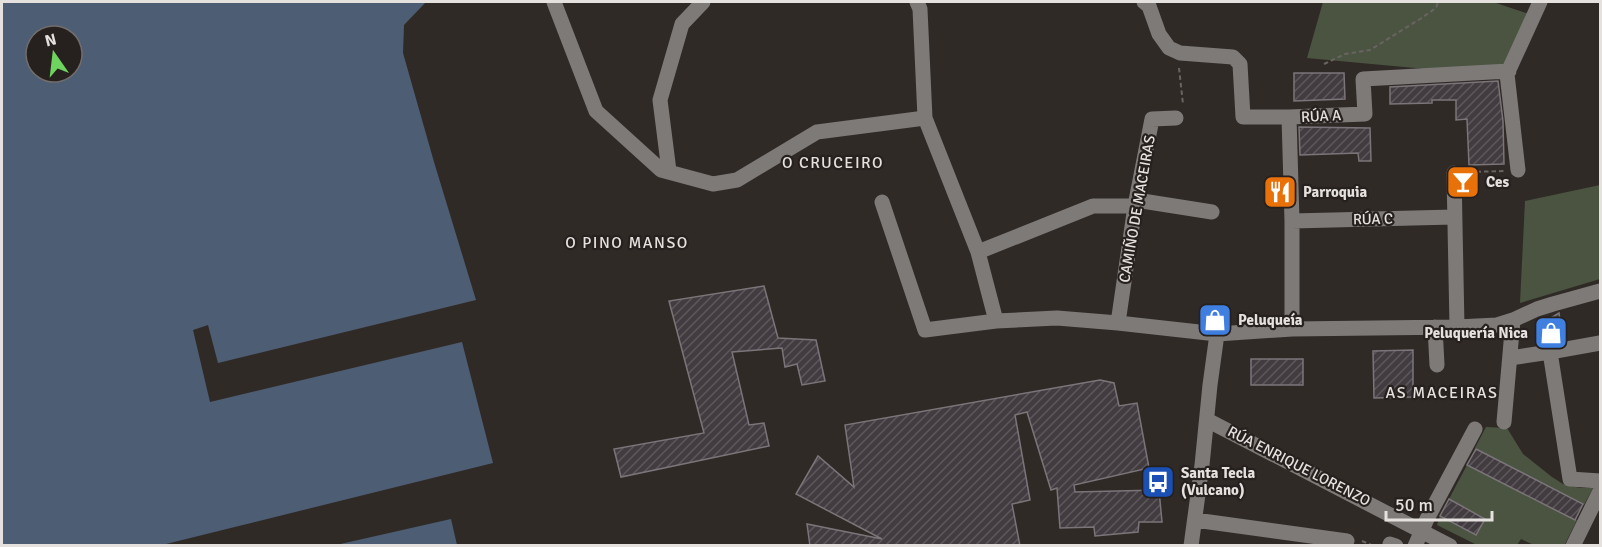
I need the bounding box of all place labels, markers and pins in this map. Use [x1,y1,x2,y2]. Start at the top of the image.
bar icon: Ces [1445,164,1481,200]
place label: Ces [1486,173,1509,191]
restaurant icon: Parroquia [1262,174,1298,210]
place label: Parroquia [1303,183,1368,201]
shop icon: Peluqueía [1197,302,1233,338]
place label: Peluqueía [1238,311,1303,329]
shop icon: Peluquería Nica [1533,315,1569,351]
place label: Peluquería Nica [1424,324,1528,342]
bus stop icon: Santa Tecla (Vulcano) [1140,464,1176,500]
place label: Santa Tecla (Vulcano) [1181,464,1256,499]

